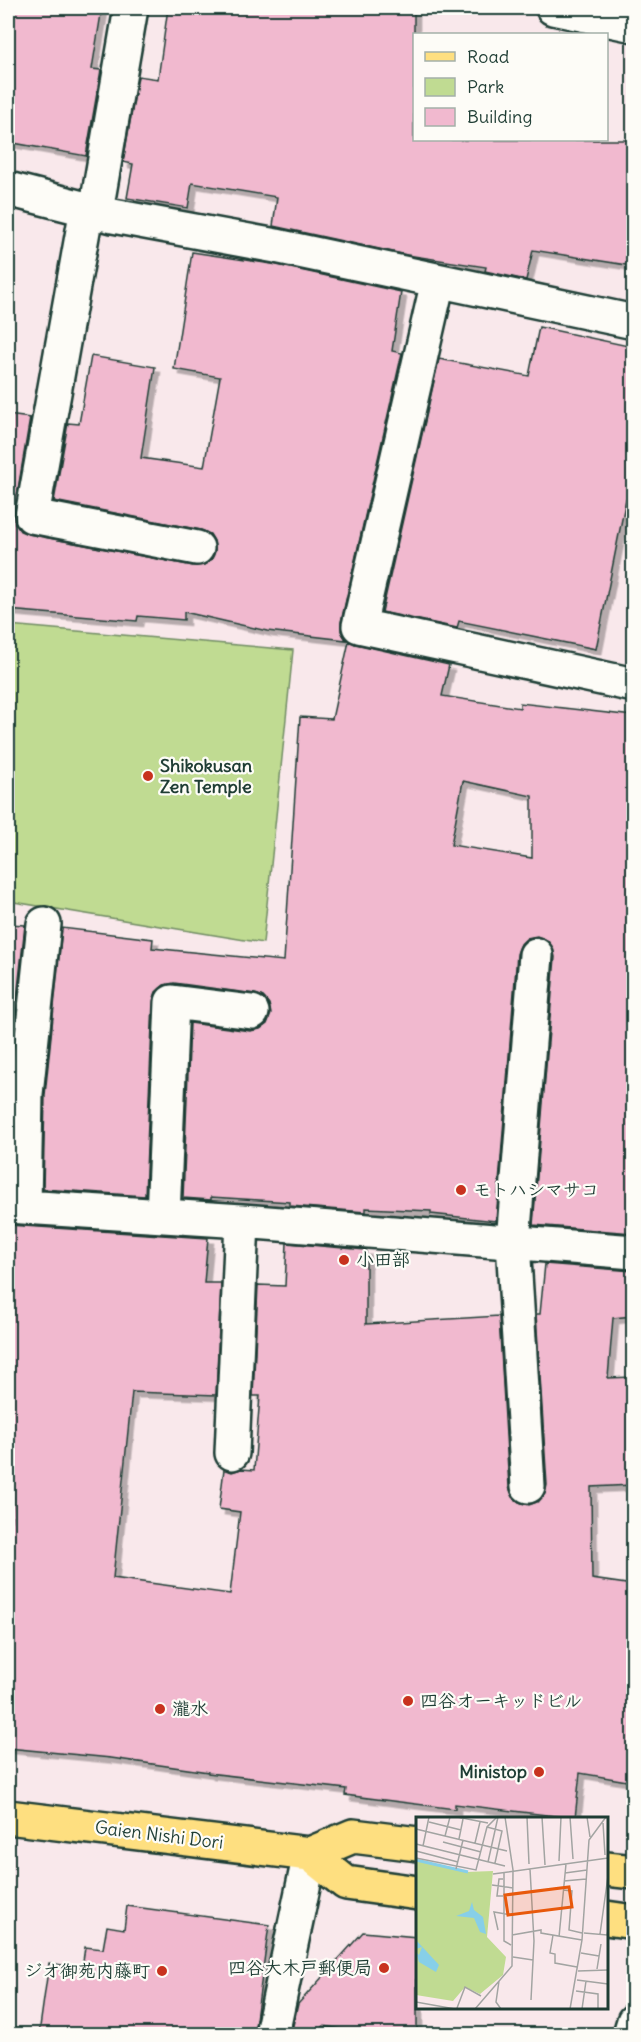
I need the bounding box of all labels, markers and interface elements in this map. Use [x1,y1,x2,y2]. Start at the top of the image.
legend [413,33,608,141]
text: Road [467,45,510,68]
text: Park [467,75,504,98]
text: Building [467,105,532,128]
place label: Shikokusan Zen Temple [160,754,253,798]
marker: Shikokusan Zen Temple [141,769,155,783]
place label: モトハシマサコ [473,1178,599,1201]
marker: モトハシマサコ [454,1183,468,1197]
place label: 小田部 [356,1248,410,1271]
marker: 小田部 [337,1253,351,1267]
place label: 四谷オーキッドビル [420,1689,582,1712]
marker: 四谷オーキッドビル [401,1694,415,1708]
place label: 瀧水 [172,1697,208,1720]
marker: 瀧水 [153,1702,167,1716]
place label: Ministop [459,1760,527,1783]
marker: Ministop [532,1765,546,1779]
street label: Gaien Nishi Dori [94,1815,225,1854]
inset map [416,1817,608,2009]
place label: 四谷大木戸郵便局 [228,1956,372,1979]
place label: ジオ御苑内藤町 [24,1959,150,1982]
marker: 四谷大木戸郵便局 [377,1961,391,1975]
marker: ジオ御苑内藤町 [155,1964,169,1978]

